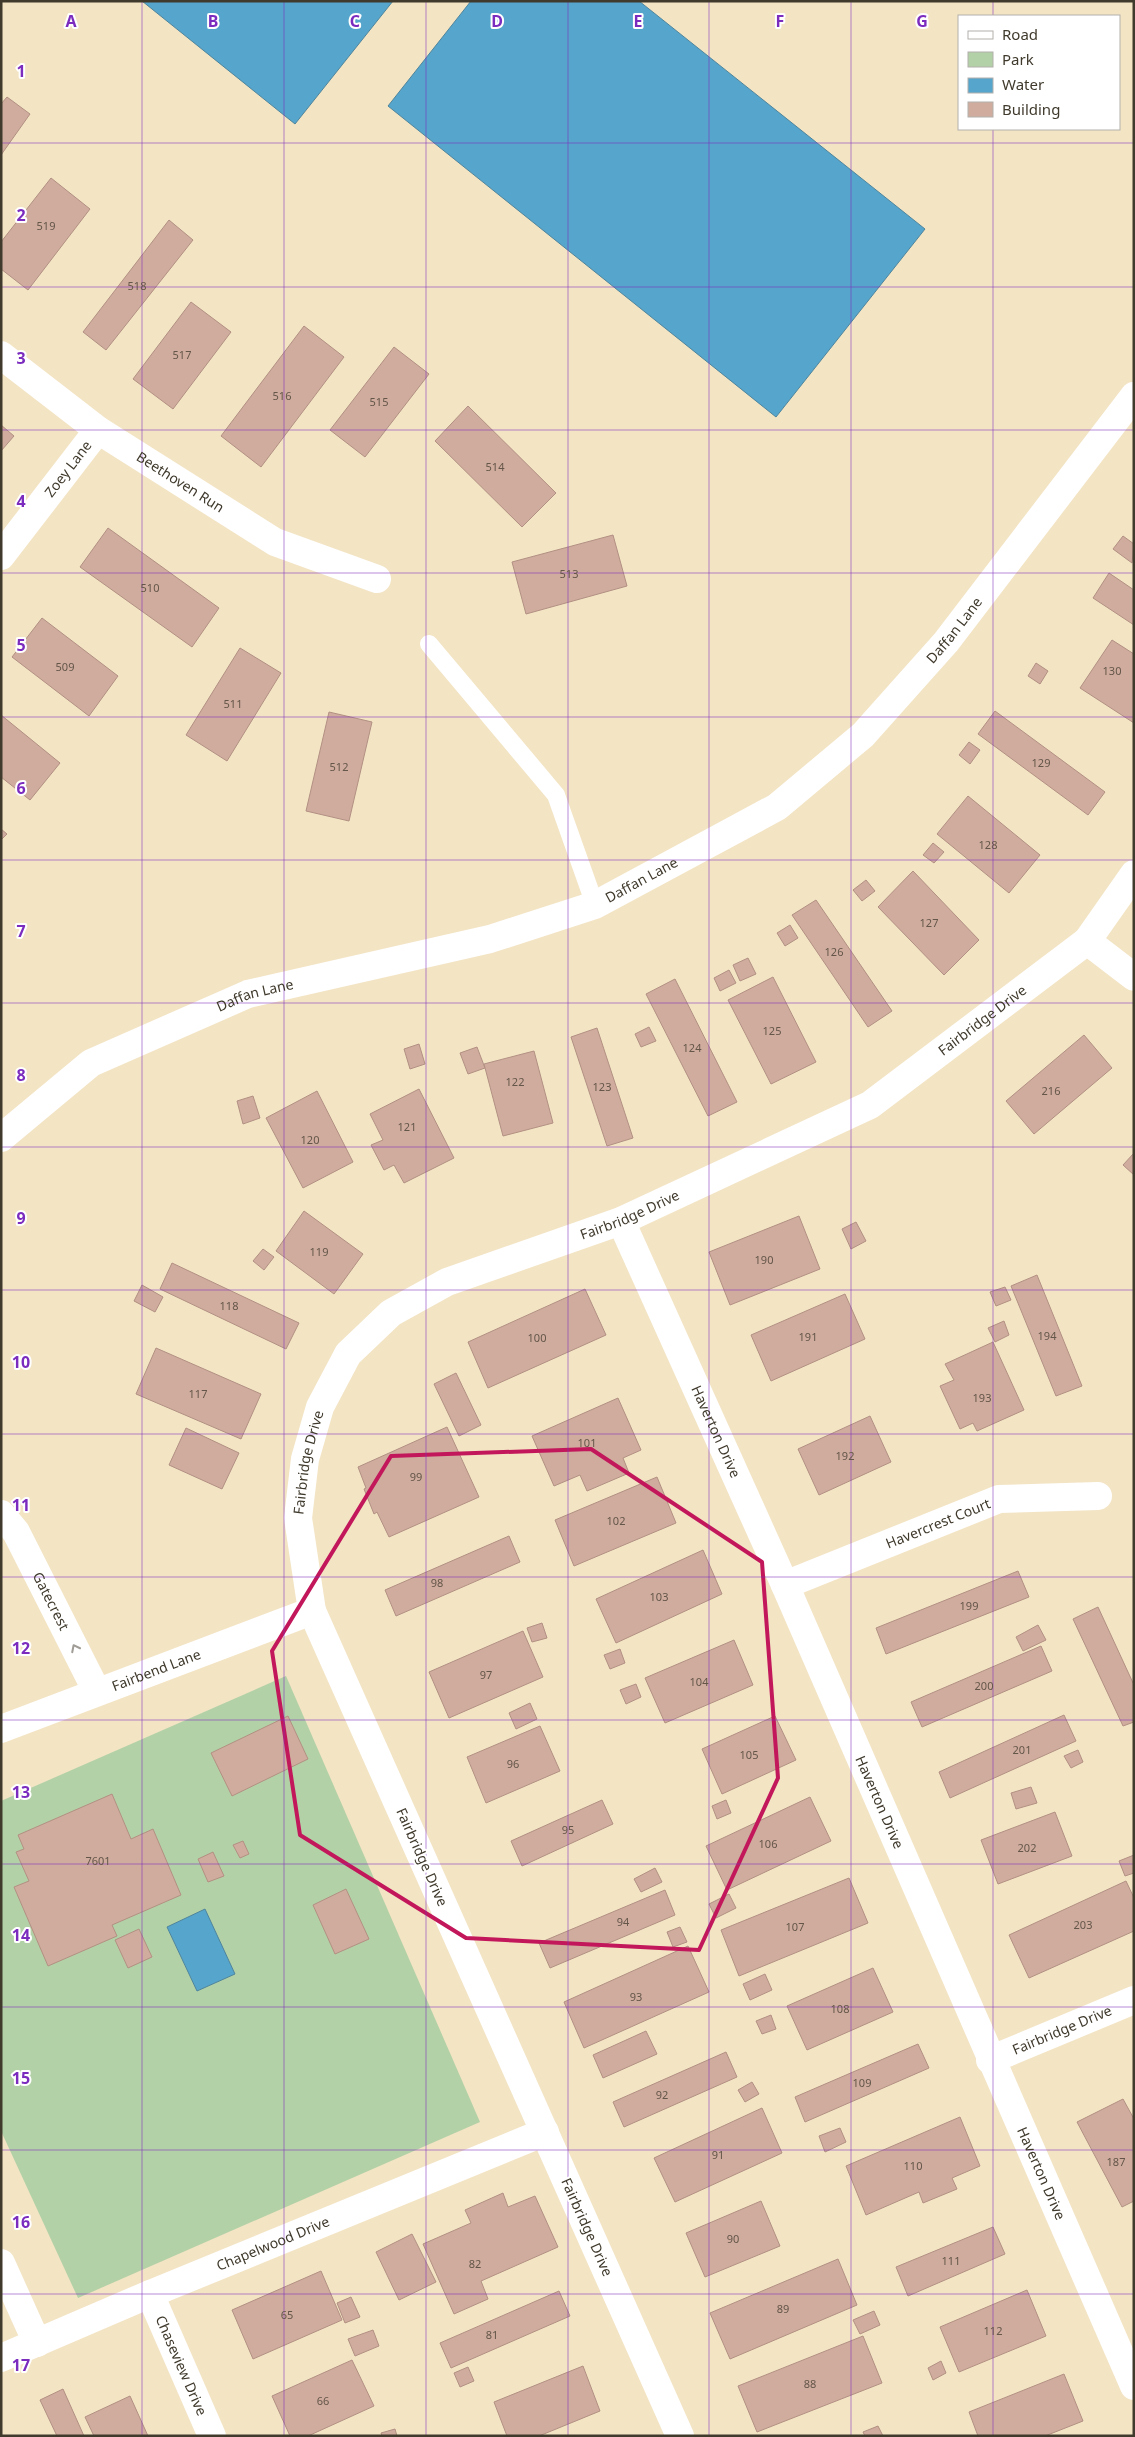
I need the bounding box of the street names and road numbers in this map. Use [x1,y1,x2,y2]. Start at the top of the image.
street label: Zoey Lane [40,436,96,501]
street label: Beethoven Run [133,447,228,516]
street label: Daffan Lane [922,593,986,667]
street label: Daffan Lane [602,852,681,907]
street label: Daffan Lane [213,974,295,1016]
street label: Fairbridge Drive [934,980,1030,1059]
street label: Fairbridge Drive [577,1185,682,1244]
street label: Haverton Drive [687,1382,746,1481]
street label: Fairbridge Drive [288,1408,328,1516]
street label: Havercrest Court [883,1493,993,1553]
street label: Gatecrest [29,1569,74,1633]
street label: Fairbend Lane [109,1644,203,1695]
street label: Haverton Drive [851,1752,909,1851]
street label: Fairbridge Drive [392,1805,453,1909]
street label: Fairbridge Drive [1009,2000,1115,2059]
street label: Haverton Drive [1013,2124,1070,2223]
street label: Fairbridge Drive [557,2175,618,2279]
street label: Chapelwood Drive [213,2211,332,2275]
street label: Chaseview Drive [151,2312,212,2418]

